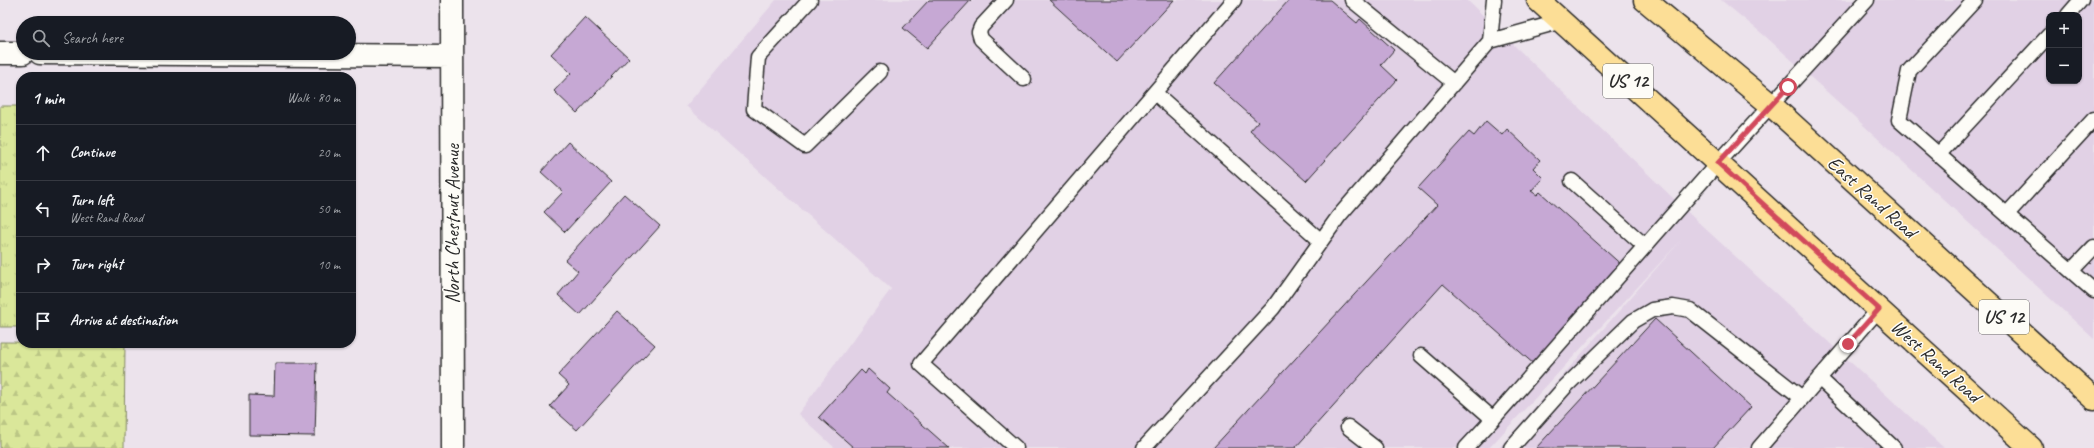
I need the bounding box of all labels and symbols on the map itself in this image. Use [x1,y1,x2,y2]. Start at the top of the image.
road number: US 12 [1603,64,1653,98]
route start [1779,78,1797,96]
street label: North Chestnut Avenue [440,143,465,304]
street label: East Rand Road [1822,150,1924,246]
road number: US 12 [1979,300,2029,334]
street label: West Rand Road [1886,314,1988,410]
route end [1839,335,1857,353]

